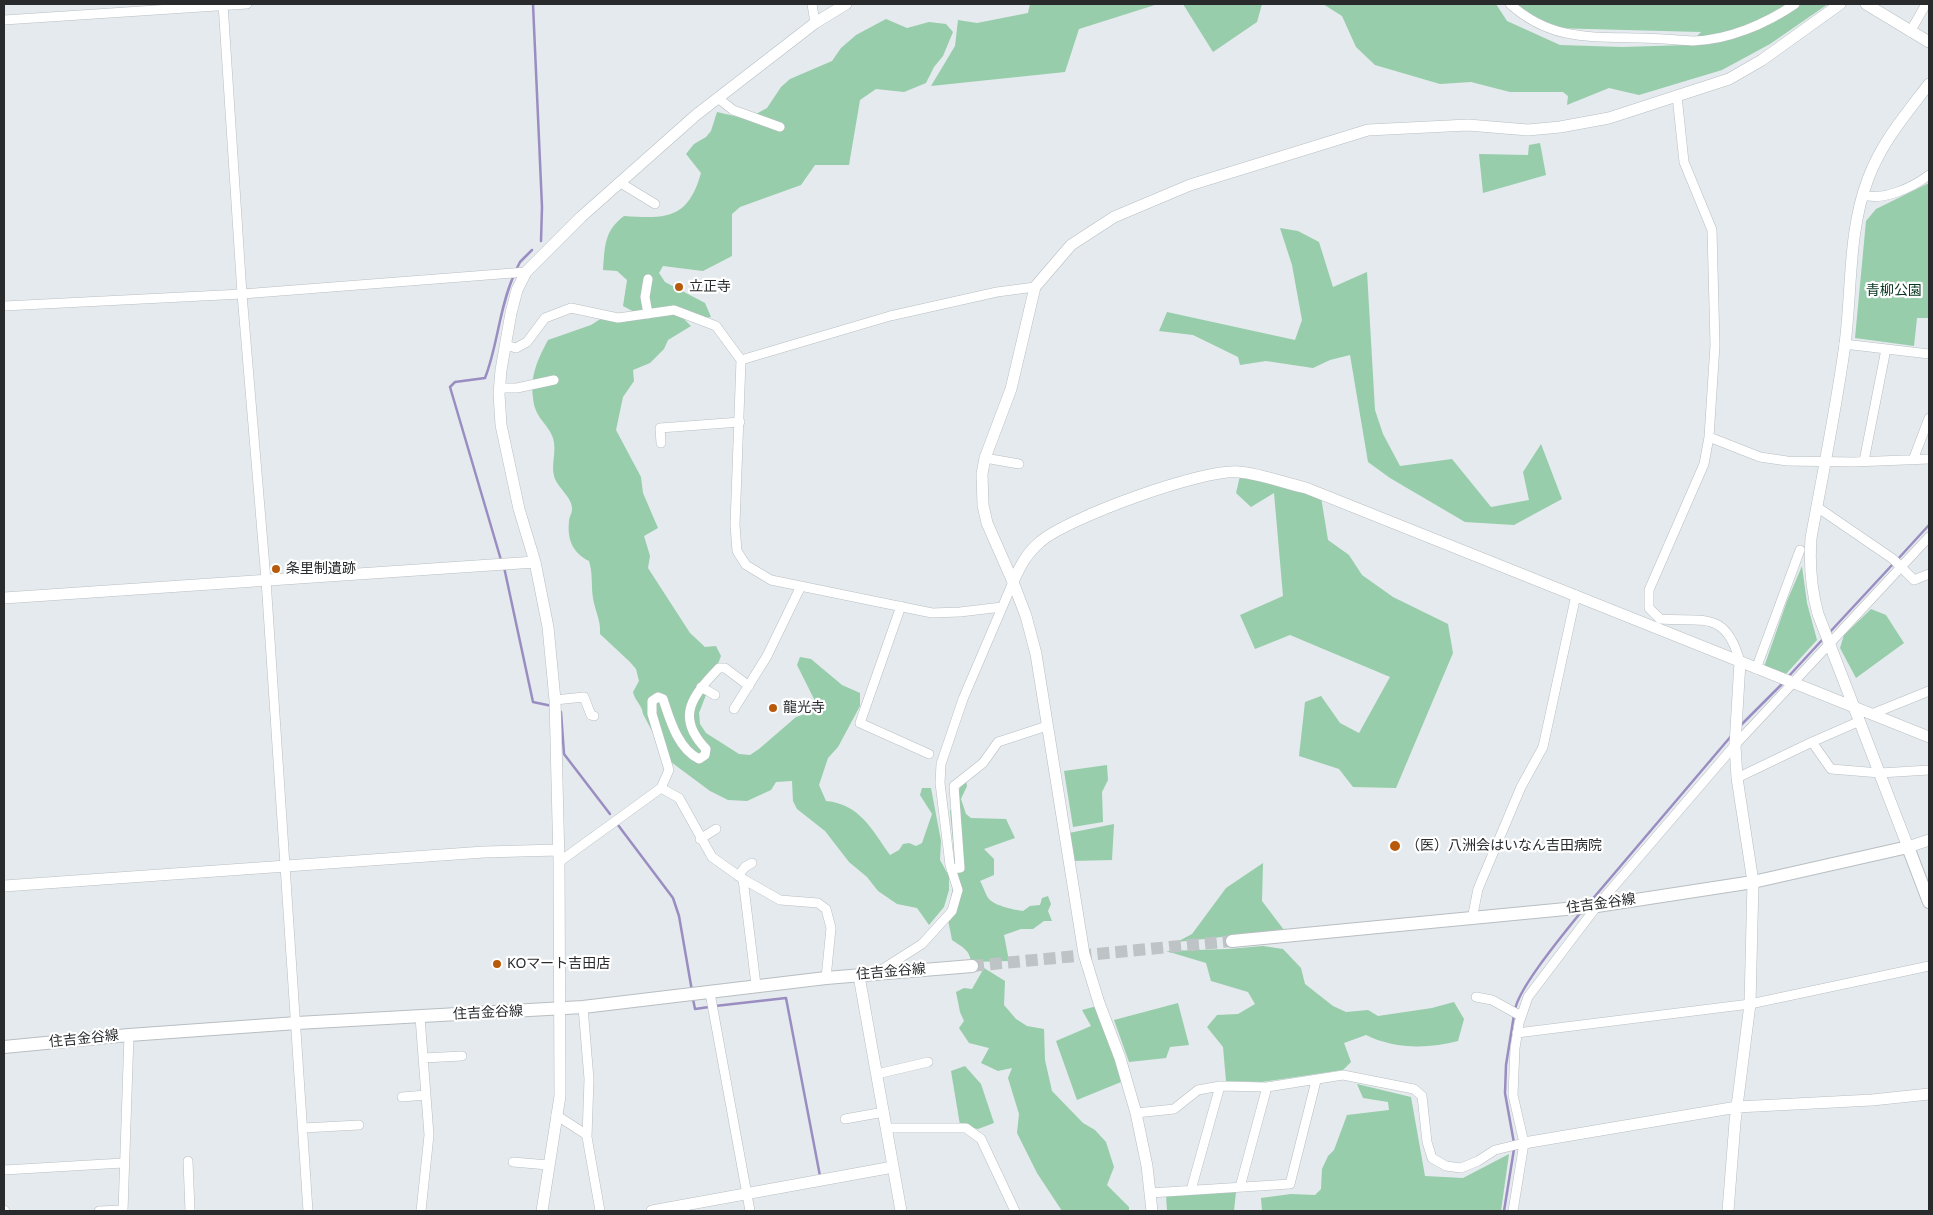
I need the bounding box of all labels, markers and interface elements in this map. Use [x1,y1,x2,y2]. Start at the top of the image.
place label: 立正寺 [689,279,731,295]
marker: 立正寺 [673,281,685,293]
park label: 青柳公園 [1866,283,1922,299]
place label: 条里制遺跡 [286,561,356,577]
marker: 条里制遺跡 [270,563,282,575]
place label: 龍光寺 [783,700,825,716]
marker: 龍光寺 [767,702,779,714]
place label: （医）八洲会はいなん吉田病院 [1406,838,1602,854]
marker: （医）八洲会はいなん吉田病院 [1388,839,1402,853]
street label: 住吉金谷線 [1565,891,1637,917]
place label: KOマート吉田店 [507,956,610,972]
marker: KOマート吉田店 [491,958,503,970]
street label: 住吉金谷線 [855,961,927,983]
street label: 住吉金谷線 [453,1003,523,1023]
street label: 住吉金谷線 [48,1027,120,1051]

